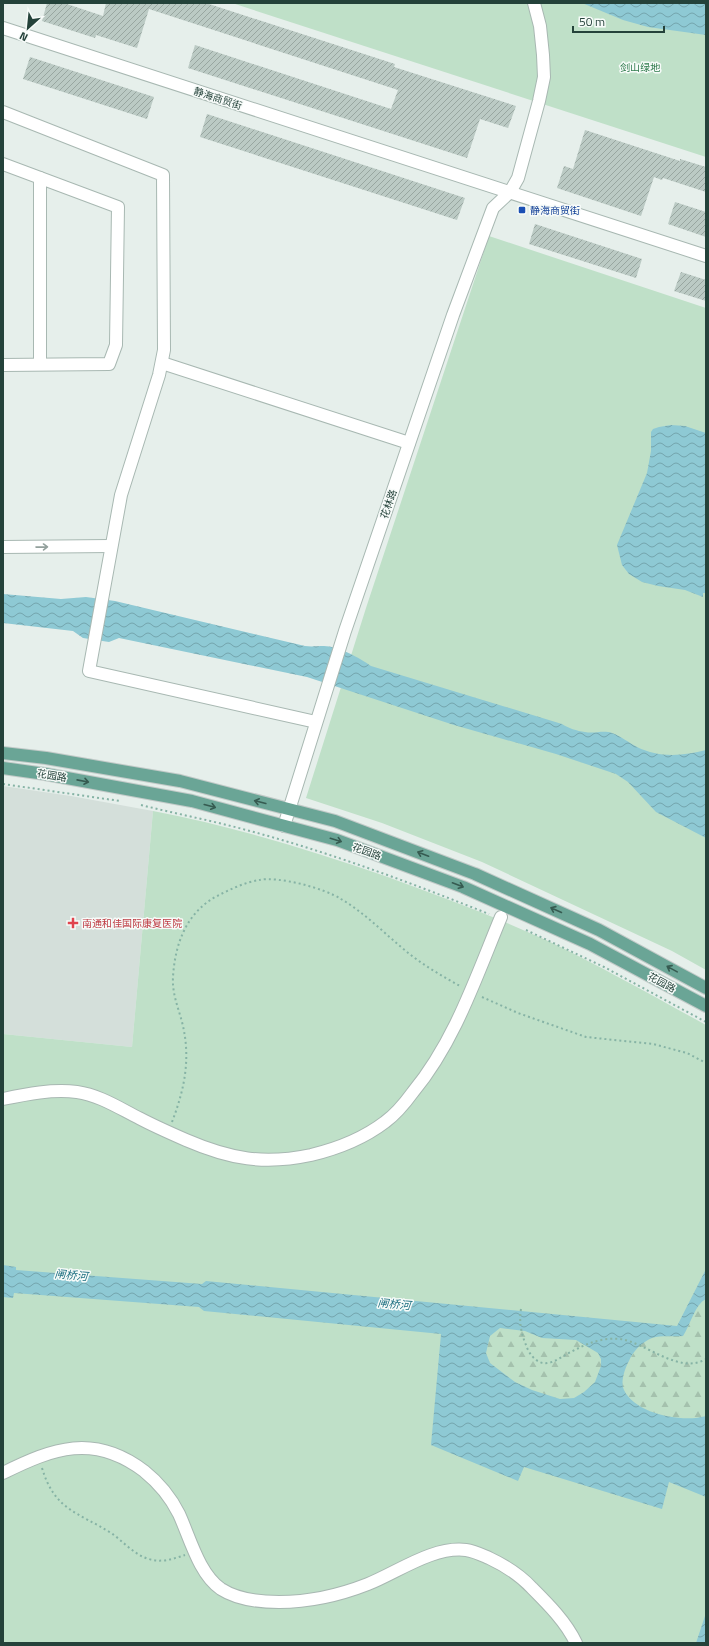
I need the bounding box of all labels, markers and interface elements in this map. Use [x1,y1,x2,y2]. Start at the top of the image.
north arrow [8,8,48,48]
scale bar [573,8,664,34]
text: 50 m [579,12,605,31]
text: N [16,28,30,46]
park label: 剑山绿地 [620,60,661,75]
street label: 静海商贸街 [192,84,244,113]
place label: 静海商贸街 [530,203,580,218]
marker: 静海商贸街 [517,205,527,215]
street label: 花林路 [376,488,400,521]
one-way arrow [35,543,48,551]
street label: 花园路 [36,766,68,785]
one-way arrow [76,777,89,785]
one-way arrow [254,797,267,805]
one-way arrow [204,803,217,810]
one-way arrow [329,837,342,844]
street label: 花园路 [350,839,383,864]
one-way arrow [418,850,430,858]
one-way arrow [452,881,464,889]
one-way arrow [550,906,562,913]
place label: 南通和佳国际康复医院 [82,916,182,931]
marker: 南通和佳国际康复医院 [67,917,79,929]
one-way arrow [666,965,678,973]
street label: 花园路 [645,969,679,996]
water label: 闸桥河 [54,1266,90,1285]
water label: 闸桥河 [377,1295,413,1314]

